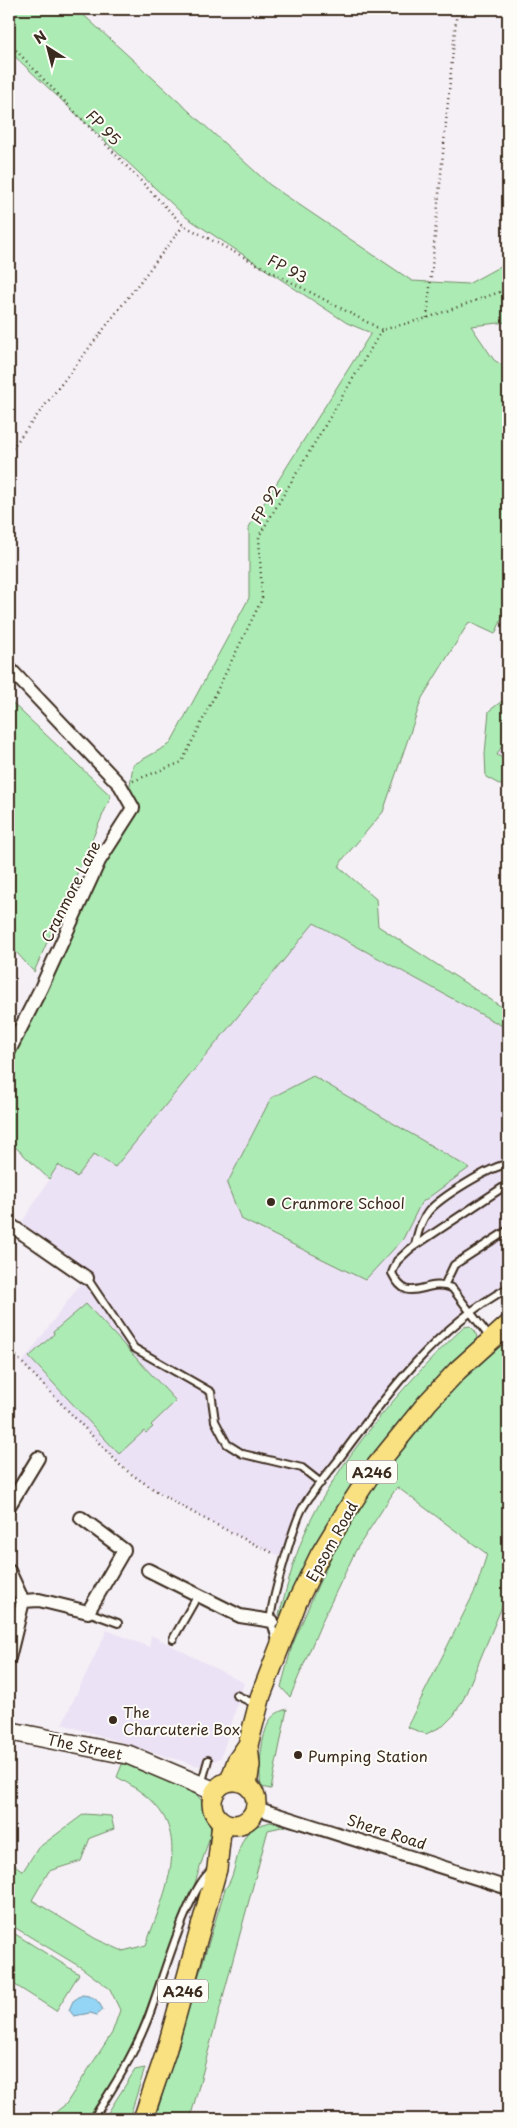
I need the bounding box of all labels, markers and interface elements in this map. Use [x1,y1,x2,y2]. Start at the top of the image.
north arrow [22,22,72,72]
text: N [29,25,51,49]
street label: FP 95 [81,104,127,150]
street label: FP 93 [264,248,312,288]
street label: FP 92 [244,480,286,528]
street label: Cranmore Lane [34,836,106,946]
place label: Cranmore School [281,1191,405,1214]
marker: Cranmore School [265,1196,277,1208]
road number: A246 [347,1460,397,1484]
street label: Epsom Road [299,1496,363,1585]
place label: The Charcuterie Box [123,1700,240,1740]
marker: The Charcuterie Box [107,1714,119,1726]
street label: The Street [45,1727,125,1765]
place label: Pumping Station [308,1744,428,1767]
marker: Pumping Station [292,1749,304,1761]
street label: Shere Road [344,1807,430,1855]
road number: A246 [158,1980,208,2002]

